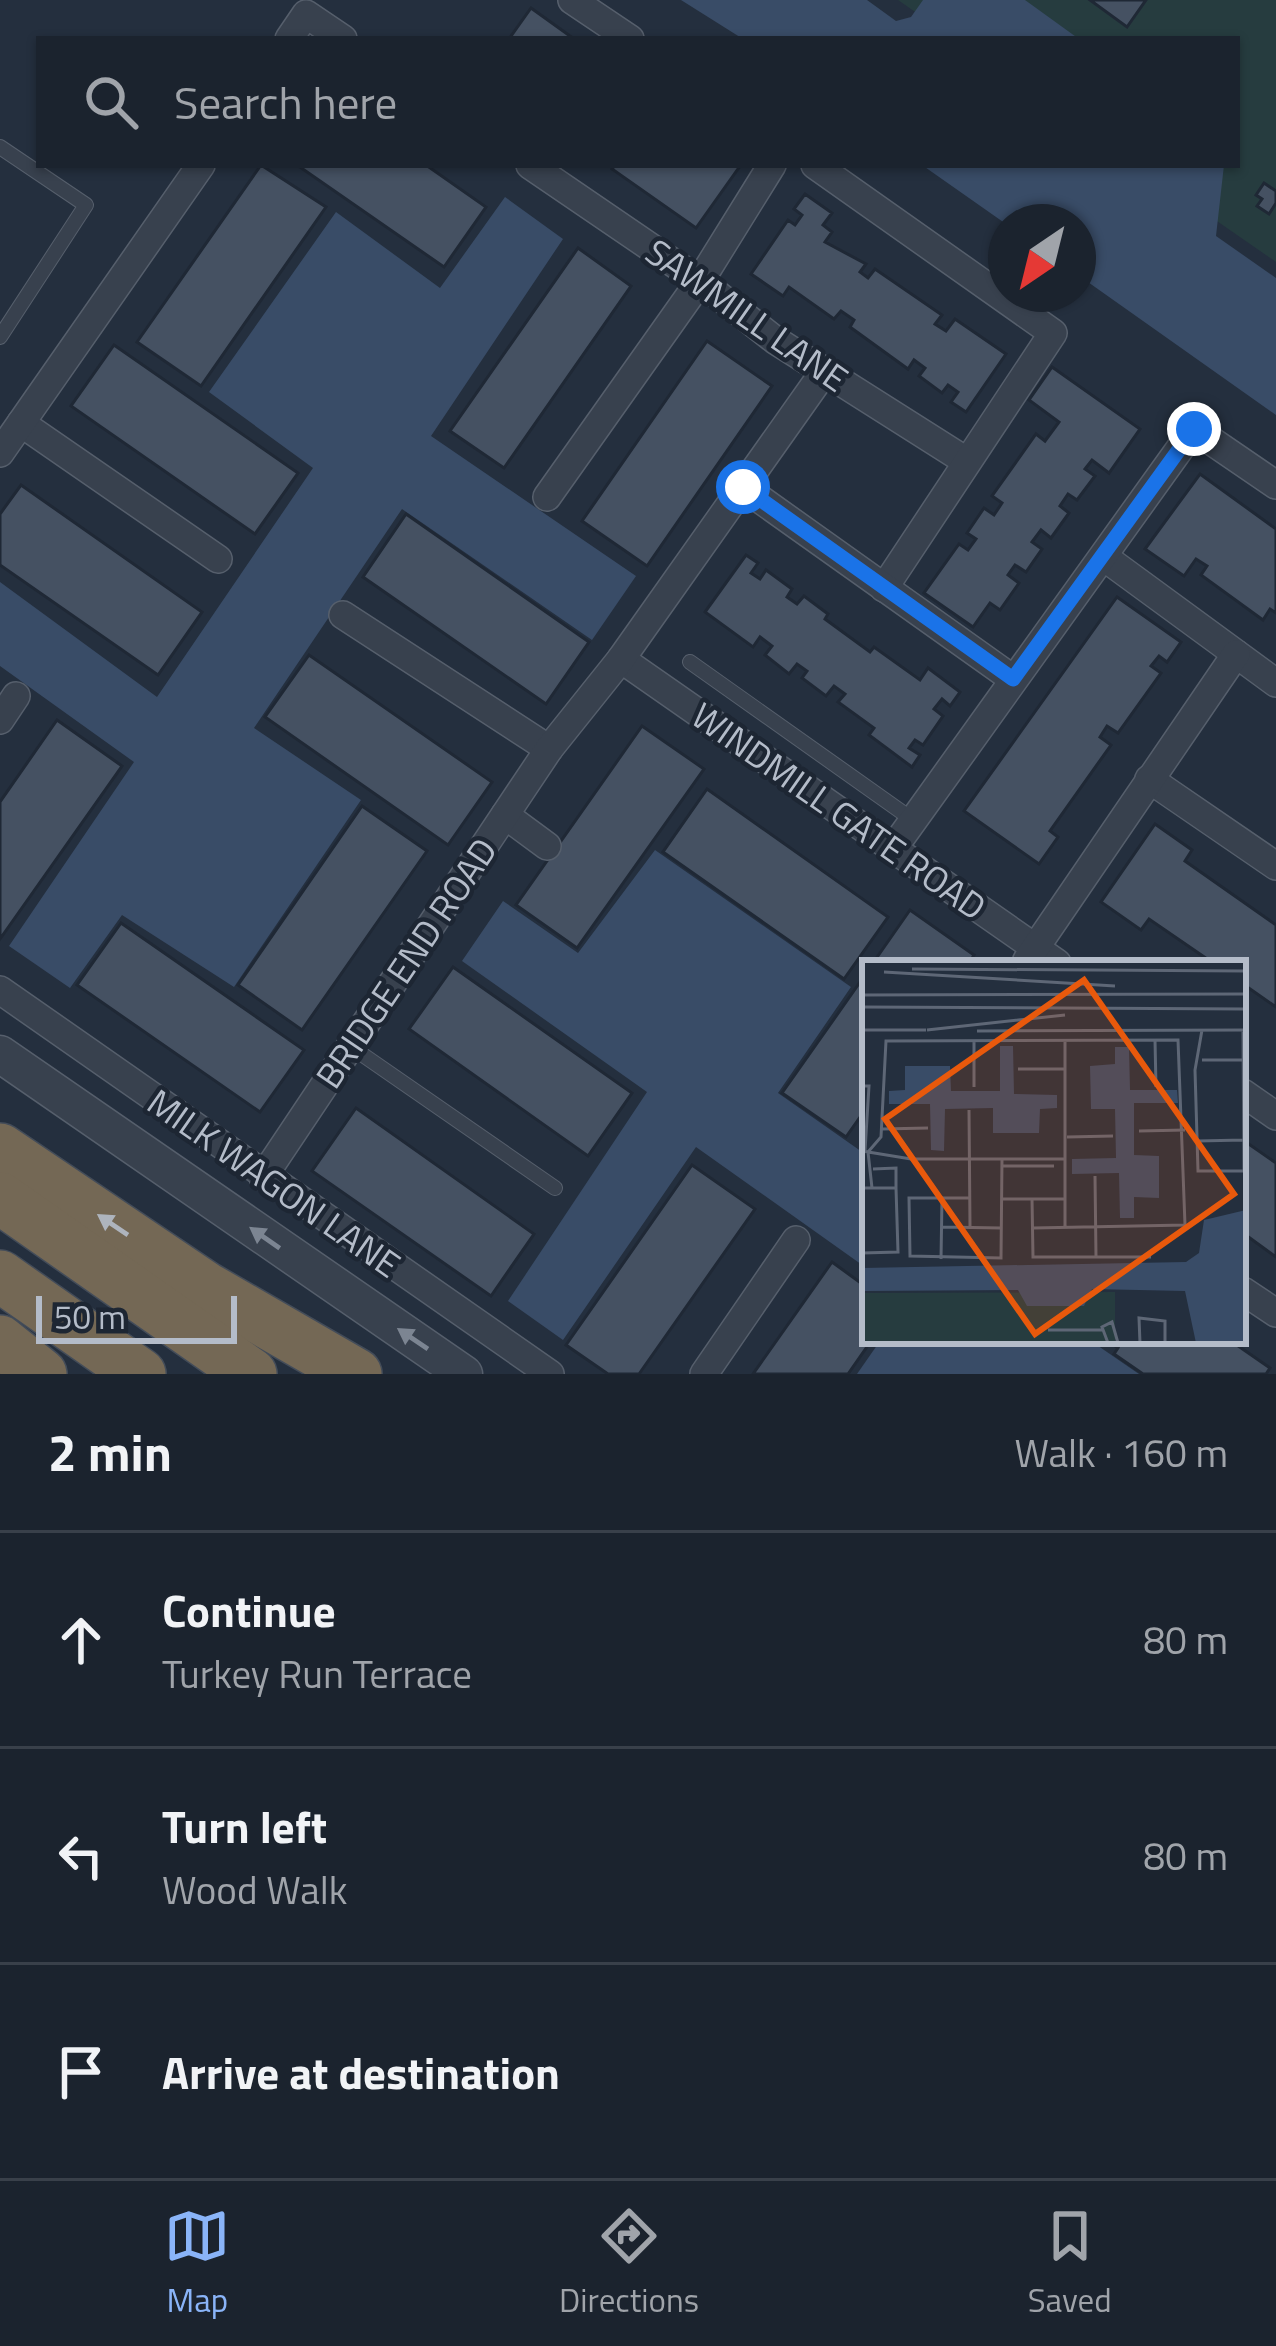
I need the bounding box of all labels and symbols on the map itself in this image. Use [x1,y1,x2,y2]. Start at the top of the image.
north arrow [988,204,1096,312]
street label: SAWMILL LANE [635,224,860,405]
route end [1167,402,1221,456]
route start [716,460,770,514]
street label: WINDMILL GATE ROAD [681,688,998,933]
street label: BRIDGE END ROAD [301,826,510,1099]
inset map [862,960,1246,1344]
street label: MILK WAGON LANE [136,1075,412,1291]
one-way arrow [97,1214,130,1237]
one-way arrow [249,1227,281,1250]
scale bar [36,1290,237,1343]
one-way arrow [396,1328,429,1351]

